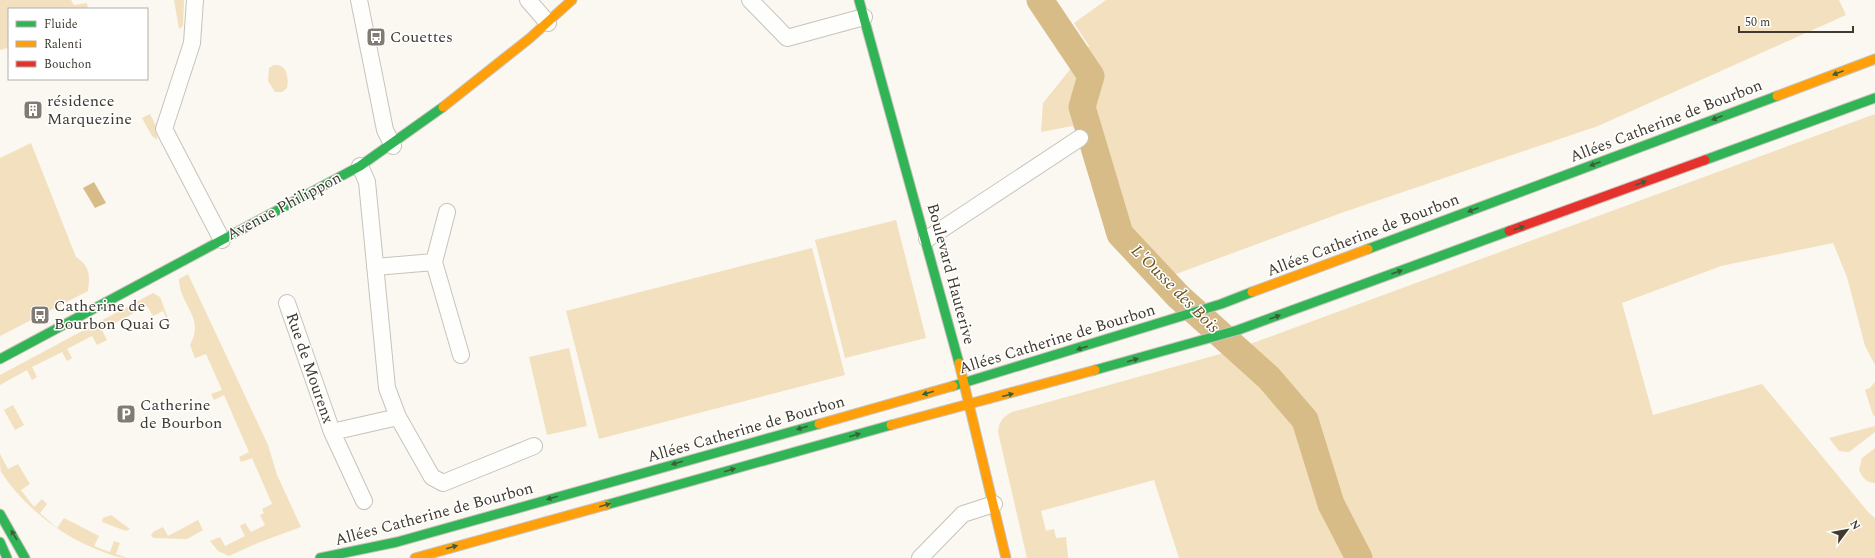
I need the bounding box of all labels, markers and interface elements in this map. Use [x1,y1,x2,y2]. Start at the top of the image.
legend [8,8,148,80]
scale bar [1739,8,1853,34]
text: 50 m [1745,13,1770,32]
text: Fluide [44,15,78,34]
place label: Couettes [390,25,453,49]
bus stop icon: Couettes [365,26,387,48]
text: Ralenti [44,35,82,54]
text: Bouchon [44,55,91,74]
one-way arrow [1832,70,1844,76]
street label: Allées Catherine de Bourbon [1566,73,1766,169]
place label: résidence Marquezine [47,89,132,131]
building icon: résidence Marquezine [22,99,44,121]
one-way arrow [1710,116,1722,122]
one-way arrow [1589,162,1601,168]
street label: Avenue Philippon [222,166,346,246]
one-way arrow [1636,180,1648,186]
street label: Allées Catherine de Bourbon [1263,187,1463,283]
street label: Boulevard Hauterive [921,201,981,347]
one-way arrow [1467,207,1479,213]
one-way arrow [1514,224,1526,230]
water label: L'Ousse des Bois [1125,239,1225,339]
one-way arrow [1392,269,1404,275]
place label: Catherine de Bourbon Quai G [54,294,171,336]
street label: Allées Catherine de Bourbon [956,298,1158,380]
bus stop icon: Catherine de Bourbon Quai G [29,304,51,326]
street label: Rue de Mourenx [280,309,340,427]
one-way arrow [1269,313,1281,319]
one-way arrow [1076,345,1088,351]
one-way arrow [1128,357,1140,363]
street label: Allées Catherine de Bourbon [644,389,848,469]
one-way arrow [921,391,934,397]
one-way arrow [1002,392,1014,398]
place label: Catherine de Bourbon [140,393,222,435]
parking icon: Catherine de Bourbon [115,403,137,425]
one-way arrow [796,425,808,431]
one-way arrow [849,431,861,437]
one-way arrow [671,460,683,466]
one-way arrow [724,467,736,473]
street label: Allées Catherine de Bourbon [332,476,536,552]
one-way arrow [546,495,558,501]
one-way arrow [599,502,611,508]
north arrow [1827,510,1867,550]
text: N [1845,517,1865,533]
one-way arrow [10,529,17,541]
one-way arrow [446,544,459,550]

